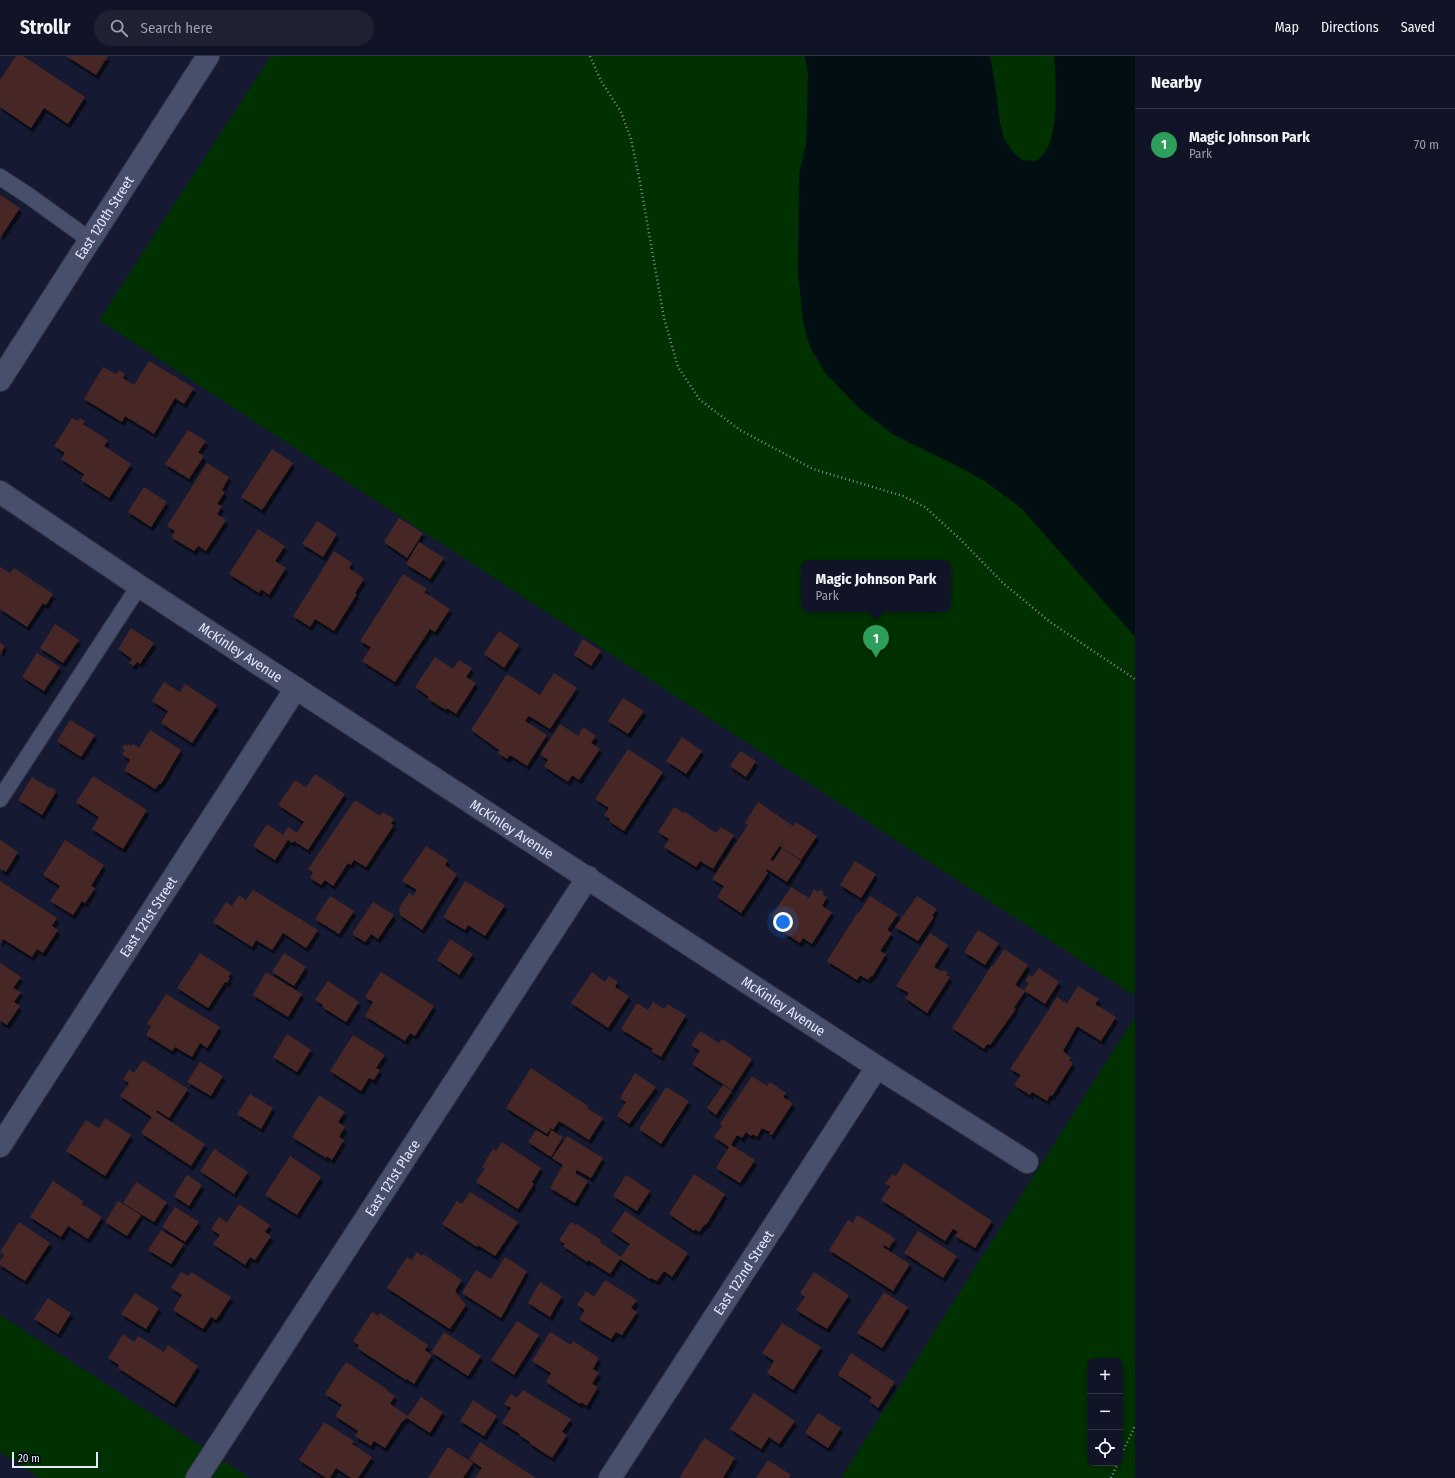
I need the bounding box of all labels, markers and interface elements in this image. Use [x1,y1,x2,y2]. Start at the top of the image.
search box [94,10,374,46]
text: Strollr [20,16,70,39]
icon: search [108,17,130,39]
text: Search here [140,19,213,37]
text: Map [1275,19,1299,36]
text: Directions [1321,19,1379,36]
text: Saved [1401,19,1435,36]
text: Nearby [1151,72,1202,93]
text: Magic Johnson Park [1189,128,1310,146]
text: 1 [1161,137,1167,152]
text: 70 m [1414,137,1439,152]
text: Park [1189,146,1212,161]
street label: East 120th Street [72,173,138,263]
popup [801,560,951,612]
text: Magic Johnson Park [816,570,936,588]
text: Park [816,588,839,603]
street label: McKinley Avenue [195,619,285,686]
pin: 1 [863,625,889,658]
street label: McKinley Avenue [467,796,557,863]
street label: East 121st Street [116,873,181,960]
your location [773,912,793,932]
street label: McKinley Avenue [738,973,828,1040]
street label: East 121st Place [362,1137,424,1220]
street label: East 122nd Street [710,1227,778,1318]
map controls [1087,1358,1123,1466]
button: + [1087,1358,1123,1394]
button: − [1087,1394,1123,1430]
button: locate [1087,1430,1123,1466]
scale bar [12,1450,98,1469]
text: 20 m [18,1452,40,1465]

